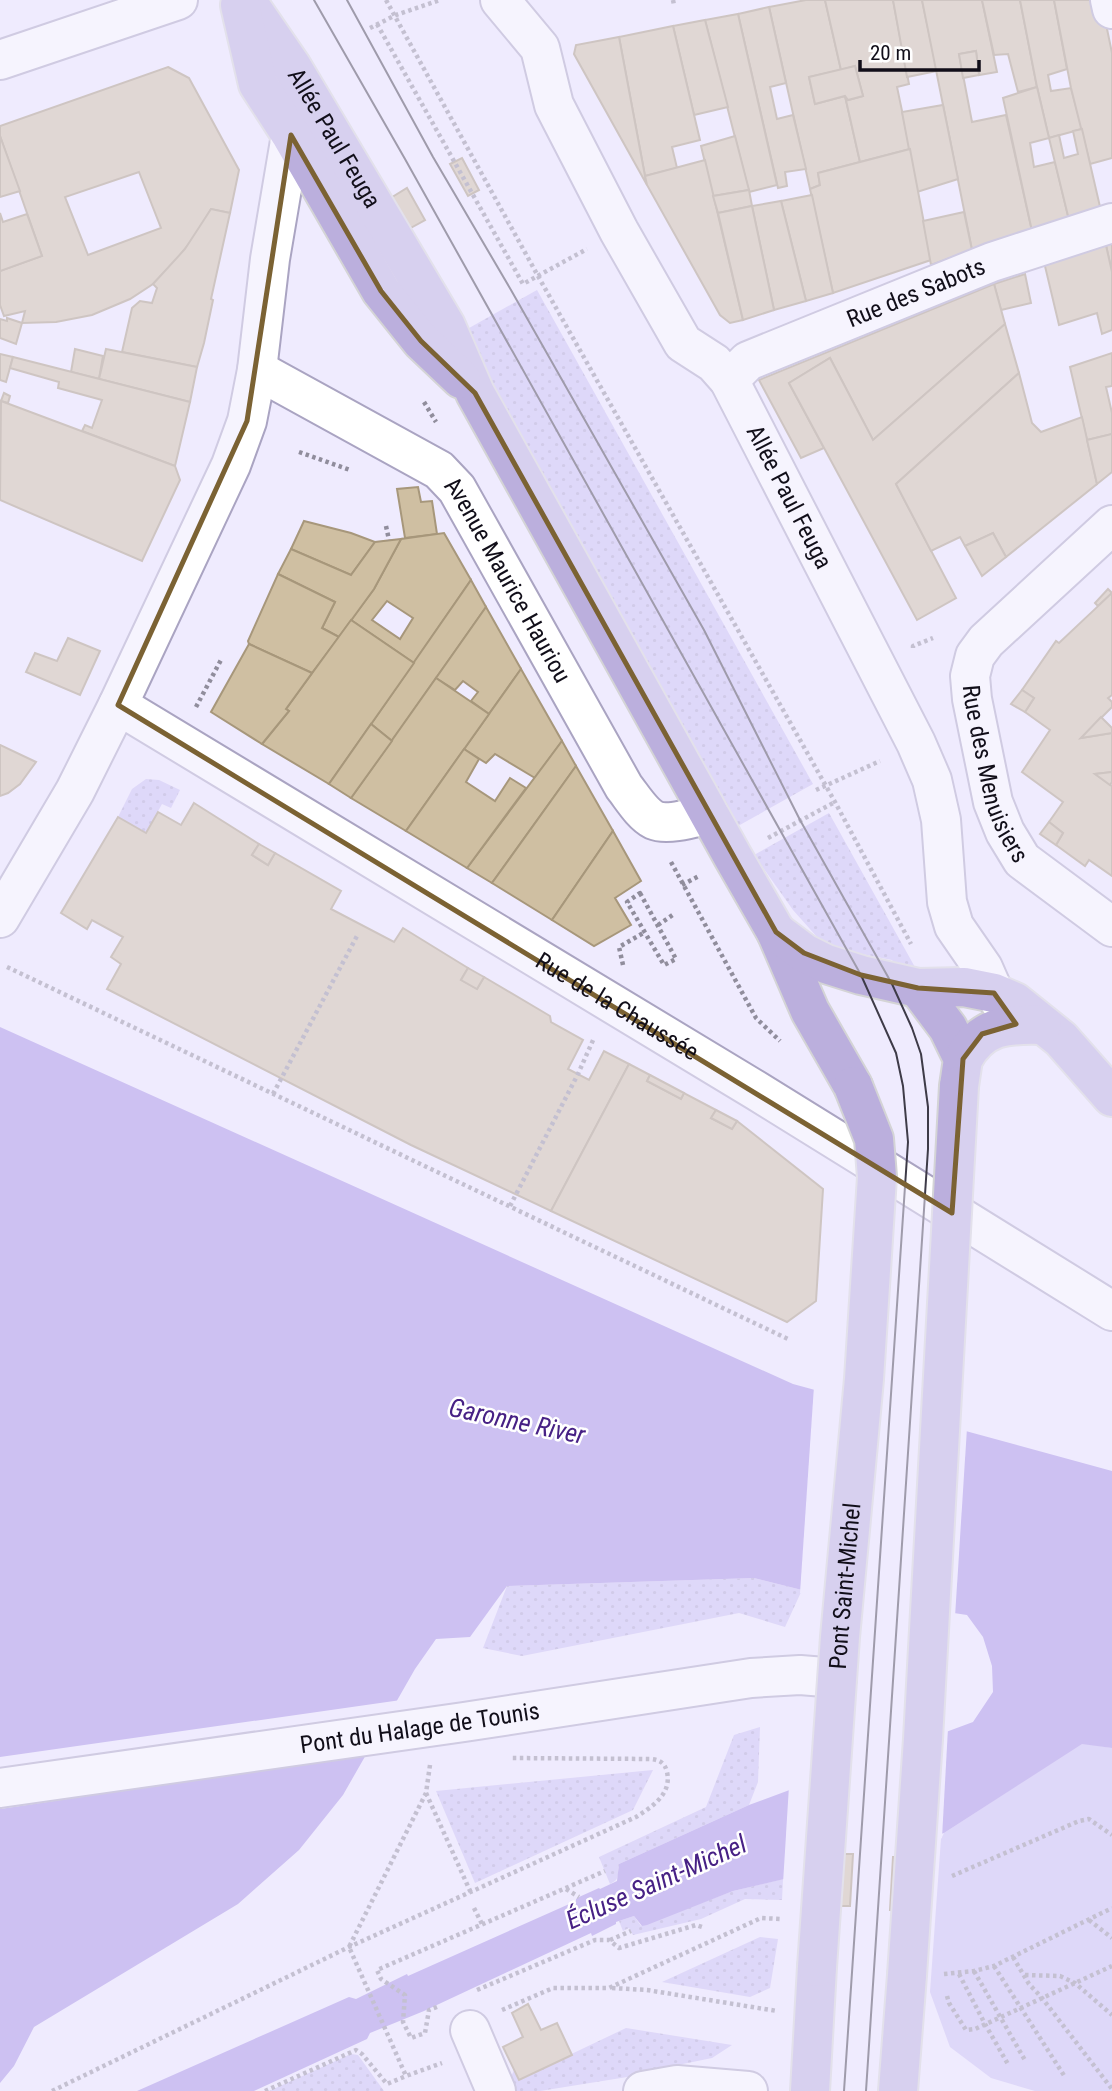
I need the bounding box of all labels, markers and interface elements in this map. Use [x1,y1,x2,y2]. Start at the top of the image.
scale bar [860,28,979,72]
text: 20 m [870,41,911,65]
street label: Allée Paul Feuga [282,63,387,213]
street label: Rue des Sabots [843,252,989,333]
street label: Allée Paul Feuga [741,420,838,573]
street label: Avenue Maurice Hauriou [439,471,577,687]
street label: Rue des Menuisiers [957,684,1034,868]
street label: Rue de la Chaussée [531,947,703,1066]
water label: Garonne River [446,1392,589,1450]
street label: Pont Saint-Michel [824,1502,866,1670]
street label: Pont du Halage de Tounis [298,1697,541,1759]
water label: Écluse Saint-Michel [561,1828,752,1935]

